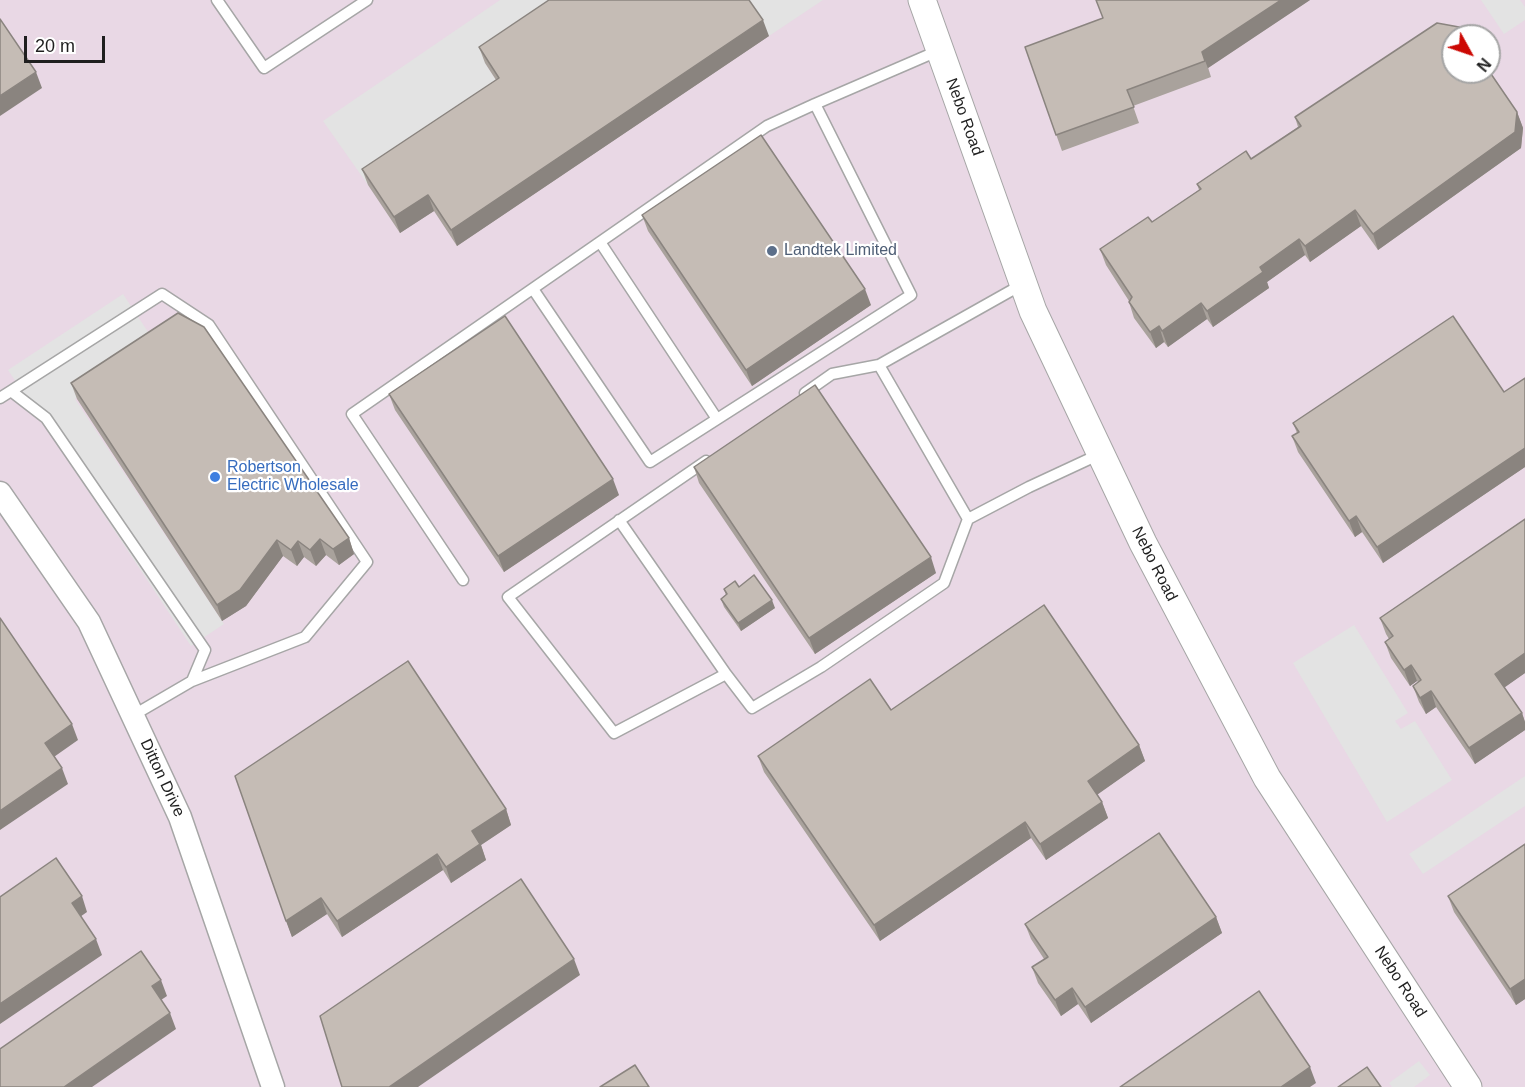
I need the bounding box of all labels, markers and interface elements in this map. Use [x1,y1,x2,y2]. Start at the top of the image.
scale bar [27,24,108,62]
north arrow [1441,24,1501,84]
text: 20 m [35,36,75,56]
text: N [1473,55,1494,74]
street label: Nebo Road [941,76,987,158]
place label: Landtek Limited [784,241,897,261]
marker: Landtek Limited [765,244,779,258]
place label: Robertson Electric Wholesale [227,458,359,496]
marker: Robertson Electric Wholesale [208,470,222,484]
street label: Nebo Road [1127,524,1181,604]
street label: Ditton Drive [136,736,188,820]
street label: Nebo Road [1370,943,1430,1021]

